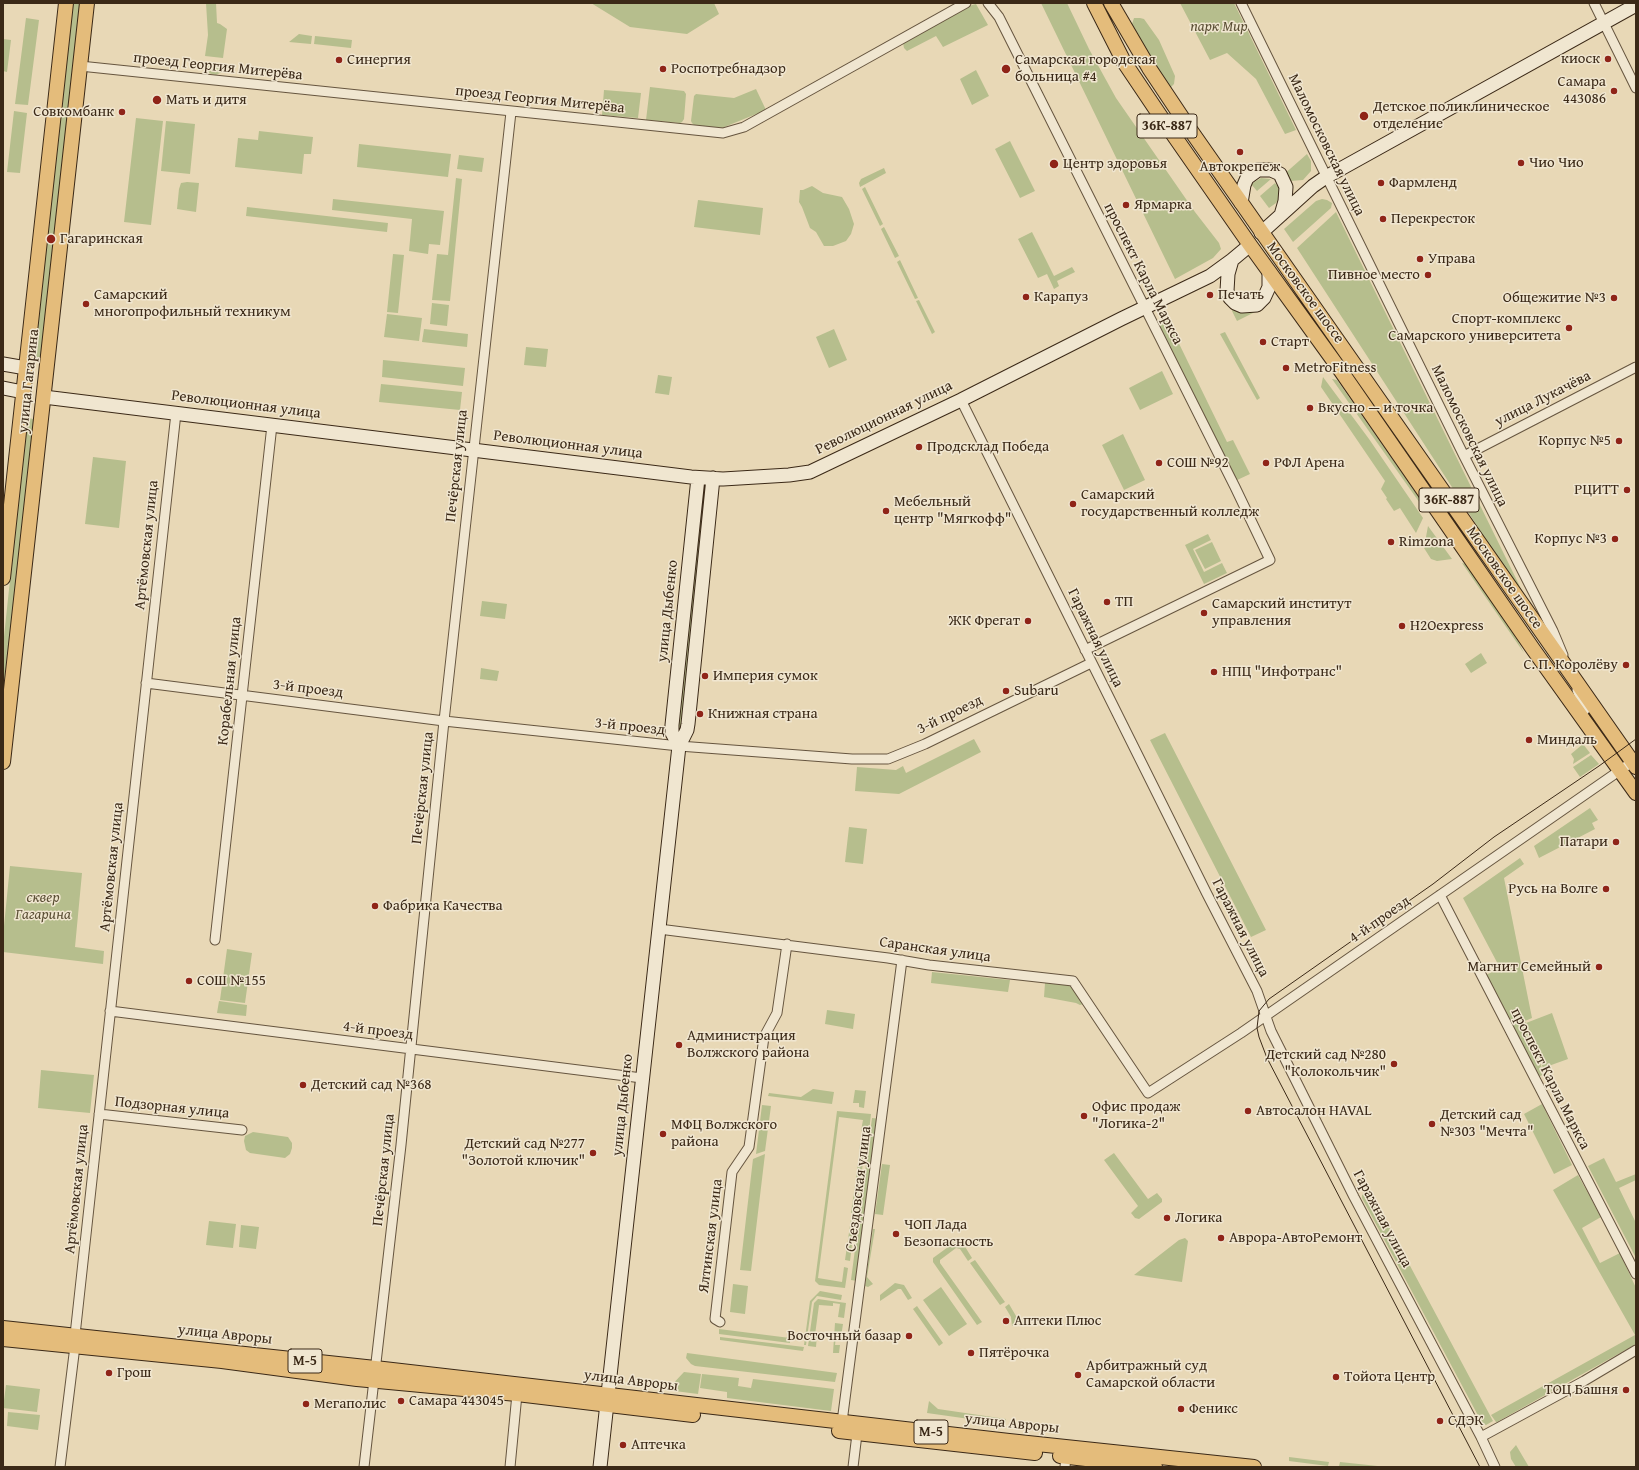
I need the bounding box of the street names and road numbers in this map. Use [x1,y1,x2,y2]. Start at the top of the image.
street label: проезд Георгия Митерёва [133,49,303,85]
street label: Маломосковская улица [1284,71,1368,219]
street label: проезд Георгия Митерёва [455,82,625,118]
road number: 36К-887 [1137,114,1197,138]
street label: проспект Карла Маркса [1099,200,1187,348]
street label: Московское шоссе [1262,239,1348,347]
street label: улица Гагарина [15,328,43,434]
street label: Маломосковская улица [1427,362,1511,510]
street label: улица Лукачёва [1492,367,1594,431]
street label: Революционная улица [813,377,955,459]
street label: Революционная улица [170,387,322,423]
street label: Печёрская улица [442,409,472,523]
street label: Революционная улица [492,427,644,463]
street label: Артёмовская улица [131,479,163,611]
road number: 36К-887 [1419,488,1479,512]
street label: Московское шоссе [1462,523,1546,633]
street label: улица Дыбенко [654,559,682,663]
street label: Гаражная улица [1063,586,1127,690]
street label: Корабельная улица [214,616,246,746]
street label: 3-й проезд [272,676,344,702]
street label: 3-й проезд [914,691,986,739]
street label: 3-й проезд [594,714,666,740]
street label: Печёрская улица [408,731,438,845]
street label: Артёмовская улица [96,801,128,933]
street label: Гаражная улица [1207,876,1273,980]
street label: 4-й проезд [1346,892,1414,948]
street label: Саранская улица [878,933,992,967]
street label: проспект Карла Маркса [1506,1005,1594,1153]
street label: 4-й проезд [342,1018,414,1044]
street label: улица Дыбенко [609,1053,637,1157]
street label: Подзорная улица [114,1093,230,1123]
street label: Печёрская улица [369,1113,399,1227]
street label: Артёмовская улица [61,1123,93,1255]
street label: Съездовская улица [842,1125,876,1253]
street label: Гаражная улица [1349,1167,1415,1271]
street label: Ялтинская улица [695,1178,727,1294]
street label: улица Авроры [177,1321,273,1349]
road number: М-5 [288,1349,322,1373]
street label: улица Авроры [583,1366,679,1396]
street label: улица Авроры [964,1410,1060,1438]
road number: М-5 [914,1420,948,1444]

